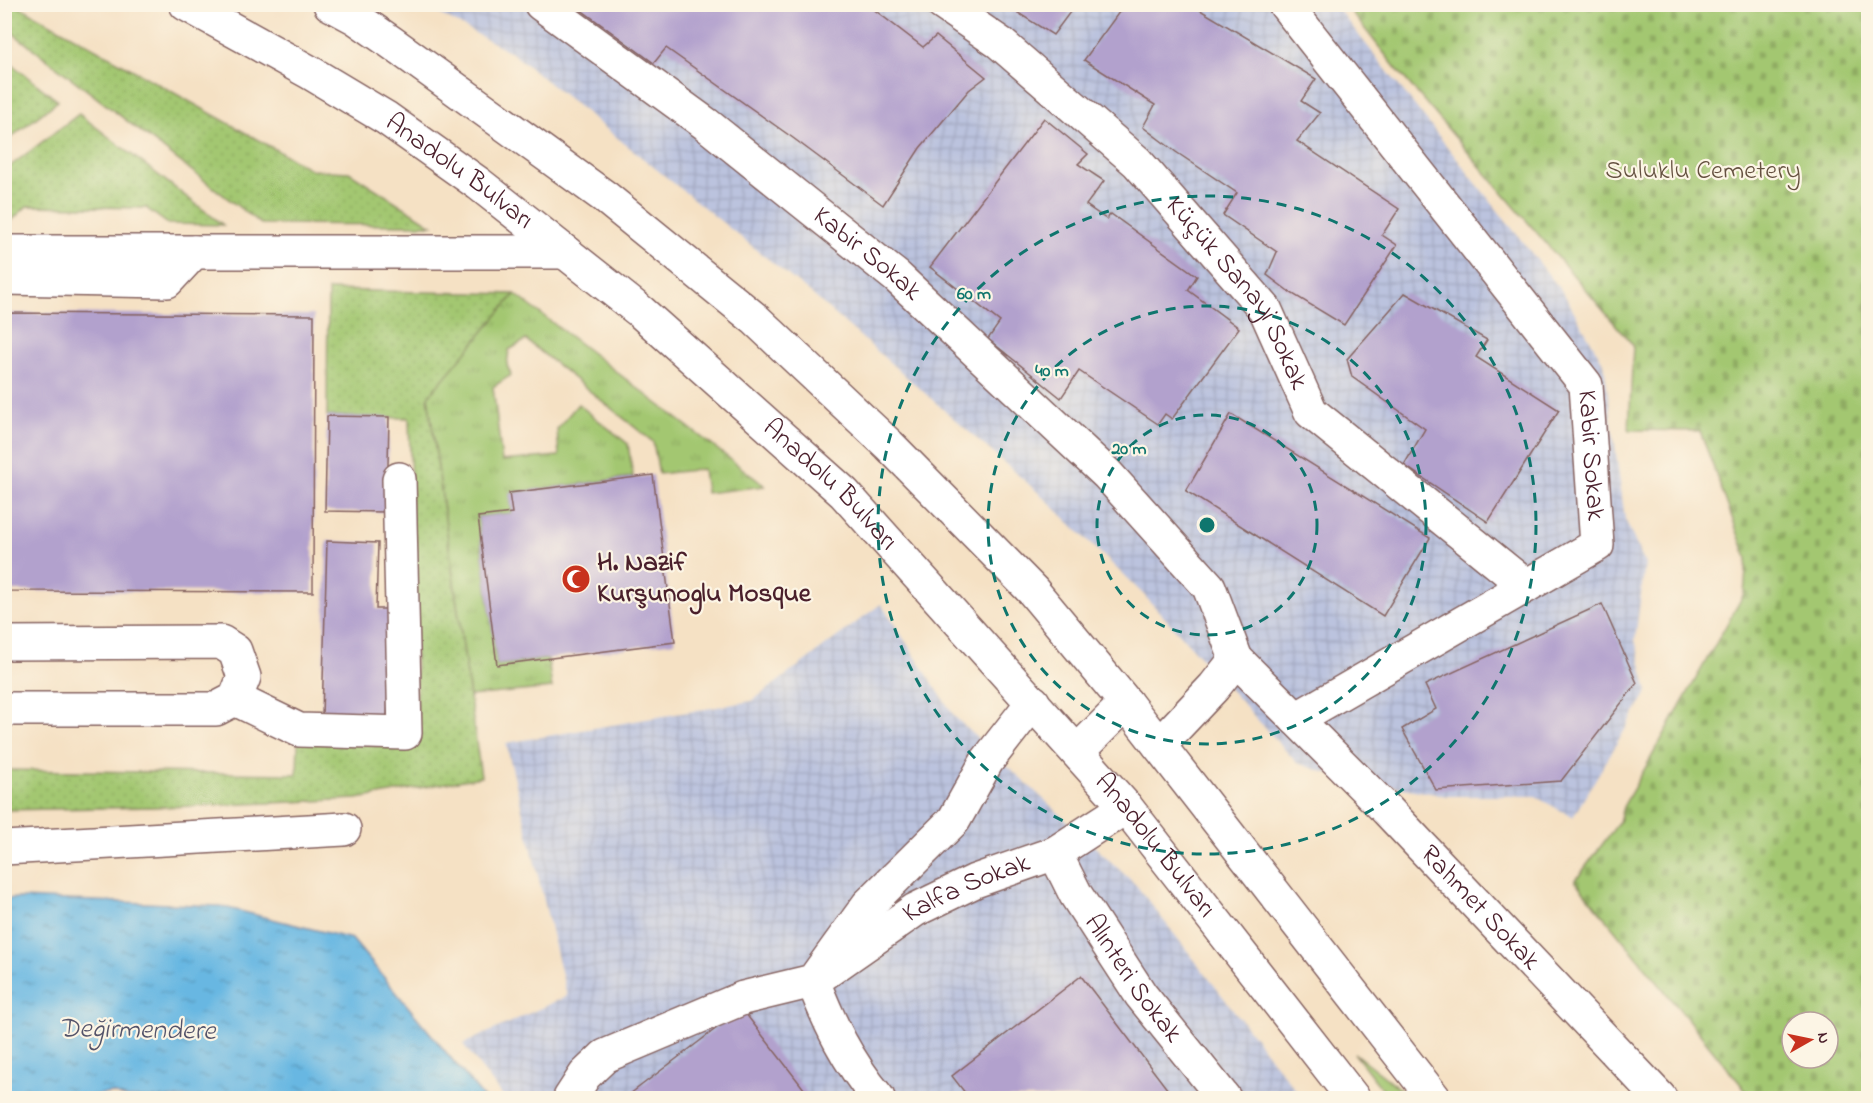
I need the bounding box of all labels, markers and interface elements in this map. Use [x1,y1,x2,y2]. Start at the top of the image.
street label: Anadolu Bulvarı [377,104,542,239]
park label: Suluklu Cemetery [1605,152,1801,191]
street label: Küçük Sanayi Sokak [1156,188,1318,396]
street label: Kabir Sokak [804,197,931,310]
text: 60 m [957,282,991,308]
text: 40 m [1035,359,1069,385]
street label: Kabir Sokak [1567,389,1615,522]
street label: Anadolu Bulvarı [754,409,907,560]
text: 20 m [1110,437,1147,463]
centre of rings [1197,515,1217,535]
place label: H. Nazif Kurşunoglu Mosque [597,544,812,615]
mosque icon: H. Nazif Kurşunoglu Mosque [560,563,592,595]
street label: Anadolu Bulvarı [1085,764,1225,926]
street label: Rahmet Sokak [1411,836,1549,980]
street label: Kalfa Sokak [895,844,1035,932]
street label: Alınteri Sokak [1074,906,1192,1051]
water label: Değirmendere [58,1009,217,1053]
north arrow [1780,1010,1840,1070]
text: N [1810,1031,1836,1045]

